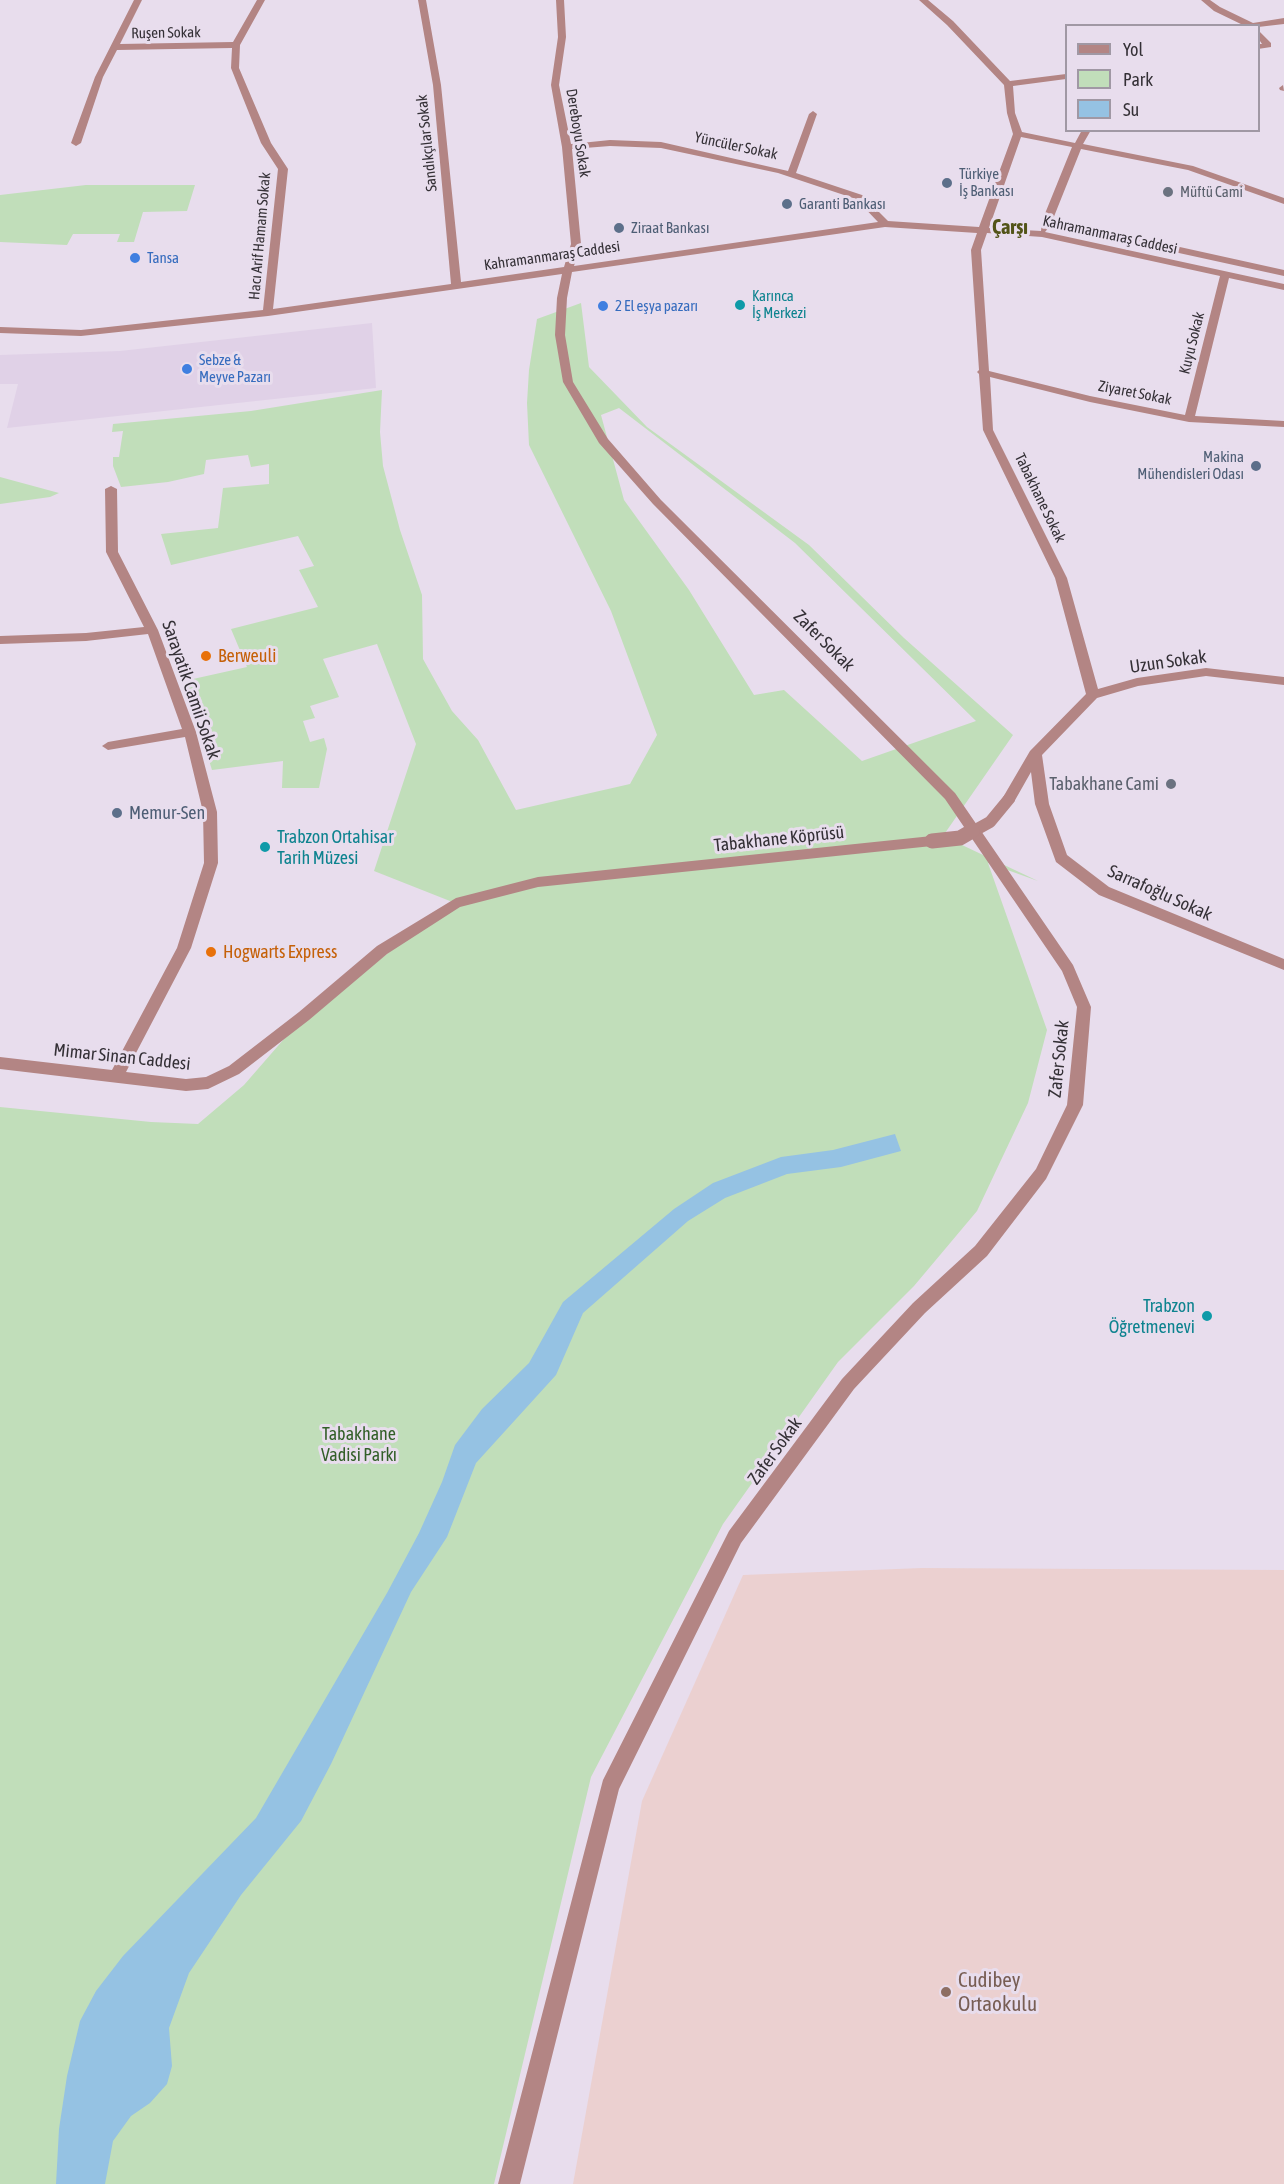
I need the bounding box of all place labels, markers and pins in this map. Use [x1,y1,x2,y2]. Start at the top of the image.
place label: Türkiye İş Bankası [959,165,1014,200]
marker: Türkiye İş Bankası [940,176,954,190]
place label: Müftü Cami [1180,183,1243,201]
marker: Müftü Cami [1161,185,1175,199]
place label: Garanti Bankası [799,195,886,213]
marker: Garanti Bankası [780,197,794,211]
place label: Ziraat Bankası [631,219,709,237]
marker: Ziraat Bankası [612,221,626,235]
place label: Tansa [147,249,179,267]
marker: Tansa [128,251,142,265]
place label: Karınca İş Merkezi [752,287,806,322]
place label: 2 El eşya pazarı [615,297,698,315]
marker: Karınca İş Merkezi [733,298,747,312]
marker: 2 El eşya pazarı [596,299,610,313]
place label: Sebze & Meyve Pazarı [199,351,271,386]
marker: Sebze & Meyve Pazarı [180,362,194,376]
place label: Makina Mühendisleri Odası [1137,448,1244,483]
marker: Makina Mühendisleri Odası [1249,459,1263,473]
place label: Berweuli [218,645,276,667]
marker: Berweuli [199,649,213,663]
place label: Tabakhane Cami [1049,773,1159,795]
marker: Tabakhane Cami [1164,777,1178,791]
place label: Memur-Sen [129,802,205,824]
marker: Memur-Sen [110,806,124,820]
place label: Trabzon Ortahisar Tarih Müzesi [277,826,394,868]
marker: Trabzon Ortahisar Tarih Müzesi [258,840,272,854]
place label: Hogwarts Express [223,941,337,963]
marker: Hogwarts Express [204,945,218,959]
place label: Trabzon Öğretmenevi [1109,1295,1195,1338]
marker: Trabzon Öğretmenevi [1200,1309,1214,1323]
place label: Cudibey Ortaokulu [958,1967,1037,2017]
marker: Cudibey Ortaokulu [939,1985,953,1999]

